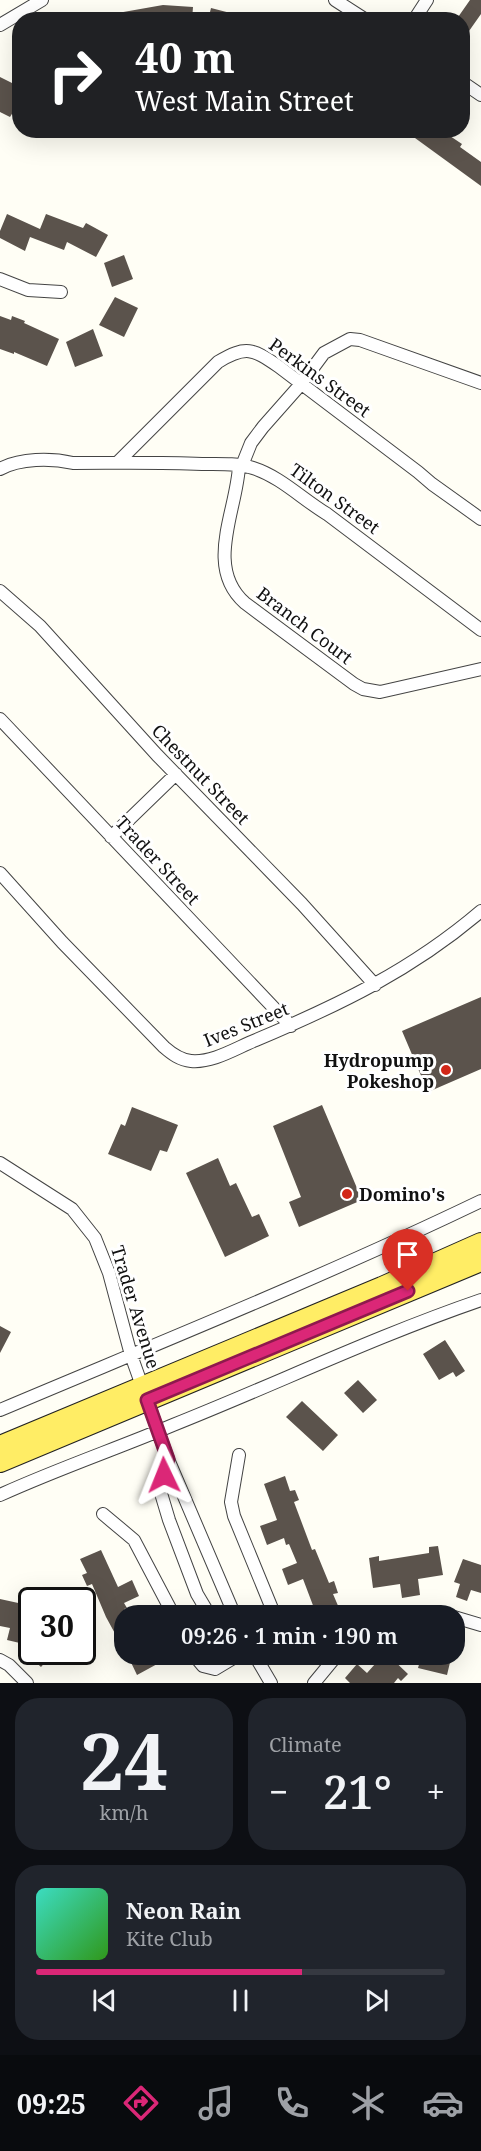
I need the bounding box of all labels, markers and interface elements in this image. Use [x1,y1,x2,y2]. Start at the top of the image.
text: 40 m [135,28,235,85]
icon: right [36,36,114,114]
text: West Main Street [135,82,354,119]
street label: Perkins Street [264,332,376,422]
street label: Tilton Street [285,457,385,539]
street label: Branch Court [252,581,358,669]
street label: Chestnut Street [147,719,255,829]
street label: Trader Street [111,810,205,910]
street label: Ives Street [200,996,292,1052]
place label: Hydropump Pokeshop [324,1048,434,1093]
marker: Hydropump Pokeshop [439,1063,453,1077]
place label: Domino's [359,1182,445,1206]
marker: Domino's [340,1187,354,1201]
pin [382,1229,433,1291]
icon: arrive [391,1238,424,1271]
street label: Trader Avenue [106,1243,166,1371]
position arrow [132,1443,196,1507]
speed limit sign: 30 [18,1587,96,1665]
text: 09:26 · 1 min · 190 m [181,1620,398,1650]
text: 24 [80,1707,168,1813]
text: Climate [269,1731,342,1758]
text: 21° [323,1761,392,1822]
text: − [269,1769,288,1814]
text: + [427,1769,445,1814]
text: km/h [99,1799,149,1826]
text: Neon Rain [126,1895,241,1925]
text: Kite Club [126,1925,213,1952]
icon: previous [88,1984,121,2017]
icon: pause [224,1984,257,2017]
icon: next [360,1984,393,2017]
icon: directions [120,2082,162,2124]
icon: music [195,2082,237,2124]
icon: phone [271,2082,313,2124]
icon: climate [347,2082,389,2124]
icon: car [422,2082,464,2124]
text: 09:25 [17,2085,86,2122]

